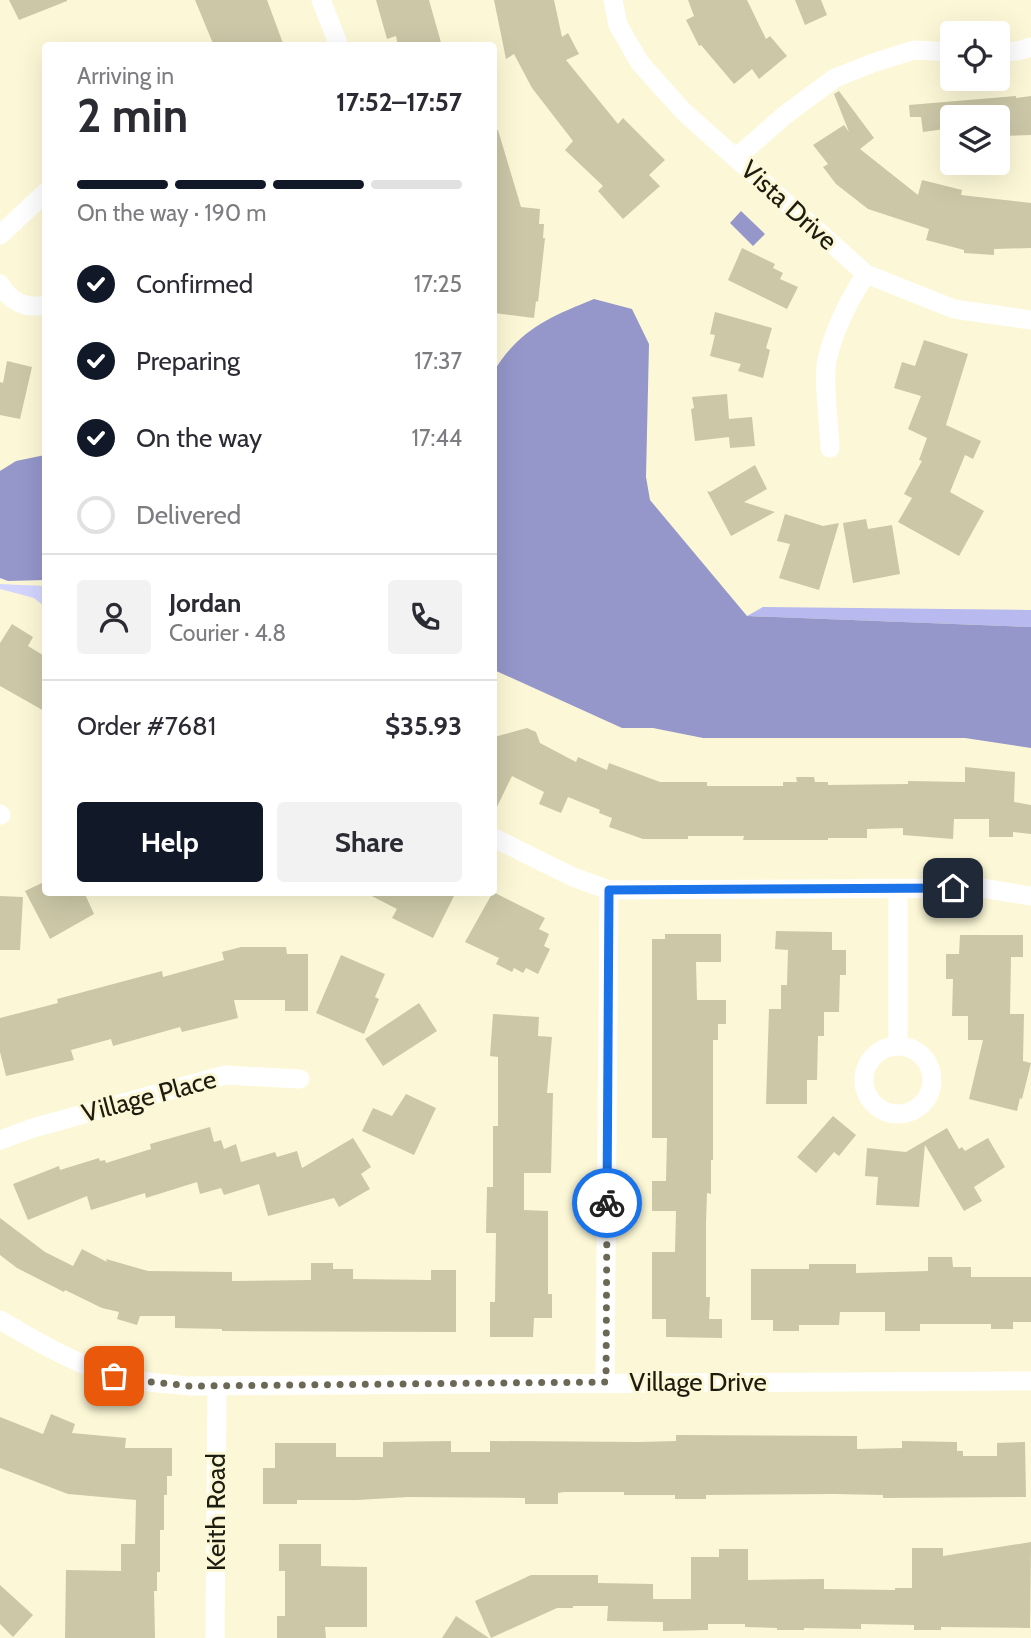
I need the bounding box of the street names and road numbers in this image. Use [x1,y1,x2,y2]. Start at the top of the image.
street label: Vista Drive [734,153,844,257]
street label: Village Place [78,1063,220,1129]
street label: Village Drive [629,1366,767,1398]
street label: Keith Road [200,1453,232,1571]

